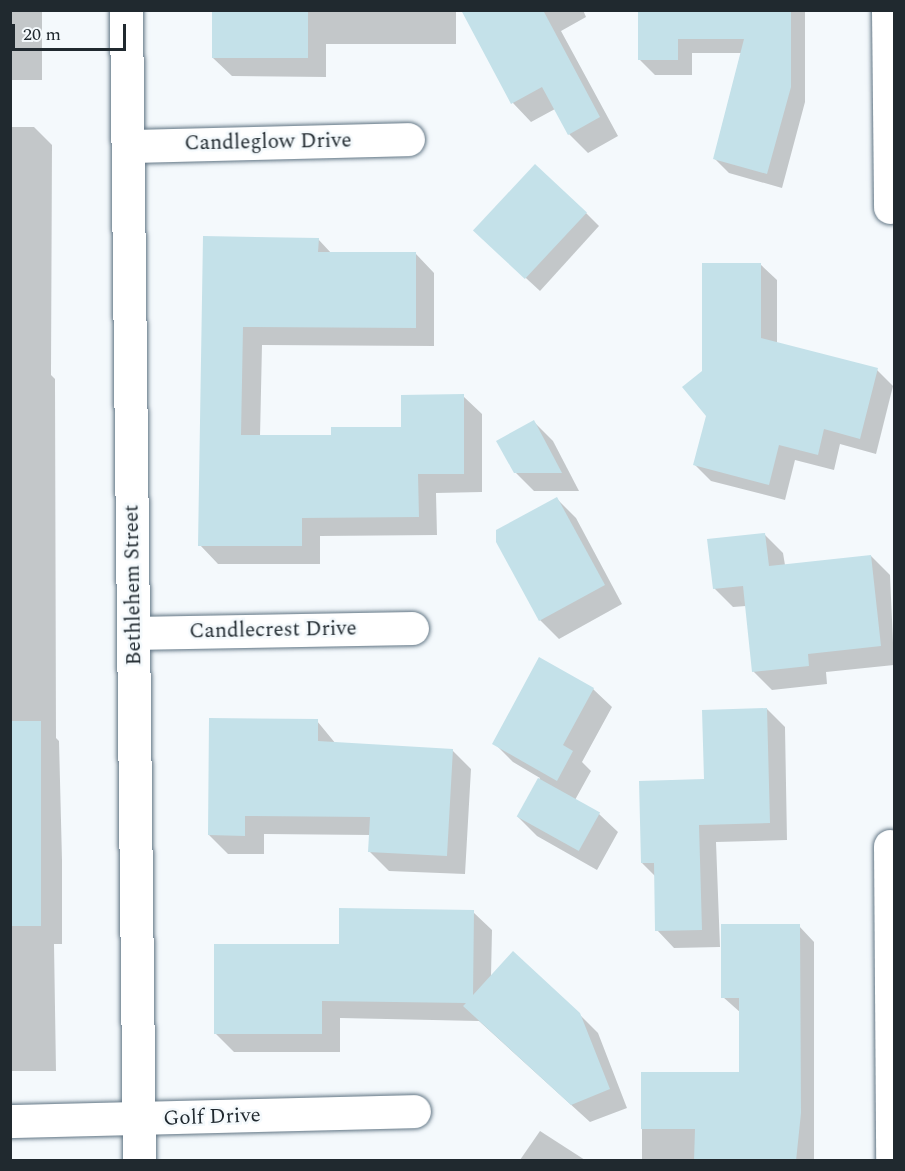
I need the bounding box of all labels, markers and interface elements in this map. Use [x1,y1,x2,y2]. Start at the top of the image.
scale bar [15,12,129,50]
text: 20 m [23,21,61,48]
street label: Candleglow Drive [184,128,352,156]
street label: Bethlehem Street [119,504,147,666]
street label: Candlecrest Drive [189,616,357,644]
street label: Golf Drive [163,1103,261,1131]

